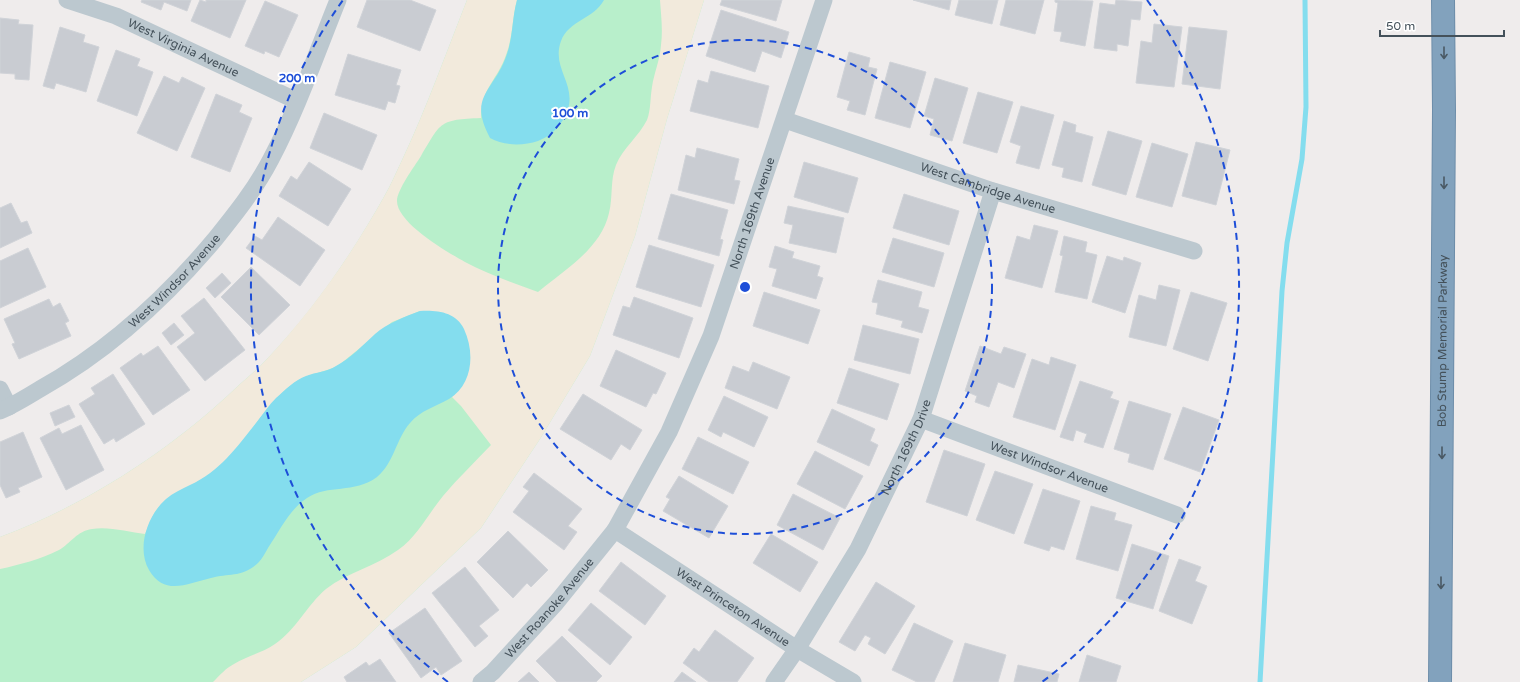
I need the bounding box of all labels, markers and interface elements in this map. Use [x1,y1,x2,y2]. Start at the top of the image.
scale bar [1380,12,1504,38]
street label: West Virginia Avenue [126,16,241,80]
text: 50 m [1386,19,1415,33]
one-way arrow [1440,46,1448,59]
text: 200 m [279,71,315,85]
text: 100 m [552,106,588,120]
street label: North 169th Avenue [727,155,778,271]
street label: West Cambridge Avenue [918,160,1057,216]
one-way arrow [1440,176,1448,189]
street label: West Windsor Avenue [126,231,223,331]
street label: Bob Stump Memorial Parkway [1435,254,1450,427]
centre of rings [738,280,752,294]
street label: North 169th Drive [878,398,934,497]
street label: West Windsor Avenue [988,439,1111,496]
one-way arrow [1438,446,1446,459]
street label: West Roanoke Avenue [502,555,597,661]
street label: West Princeton Avenue [673,565,793,650]
one-way arrow [1437,576,1445,589]

